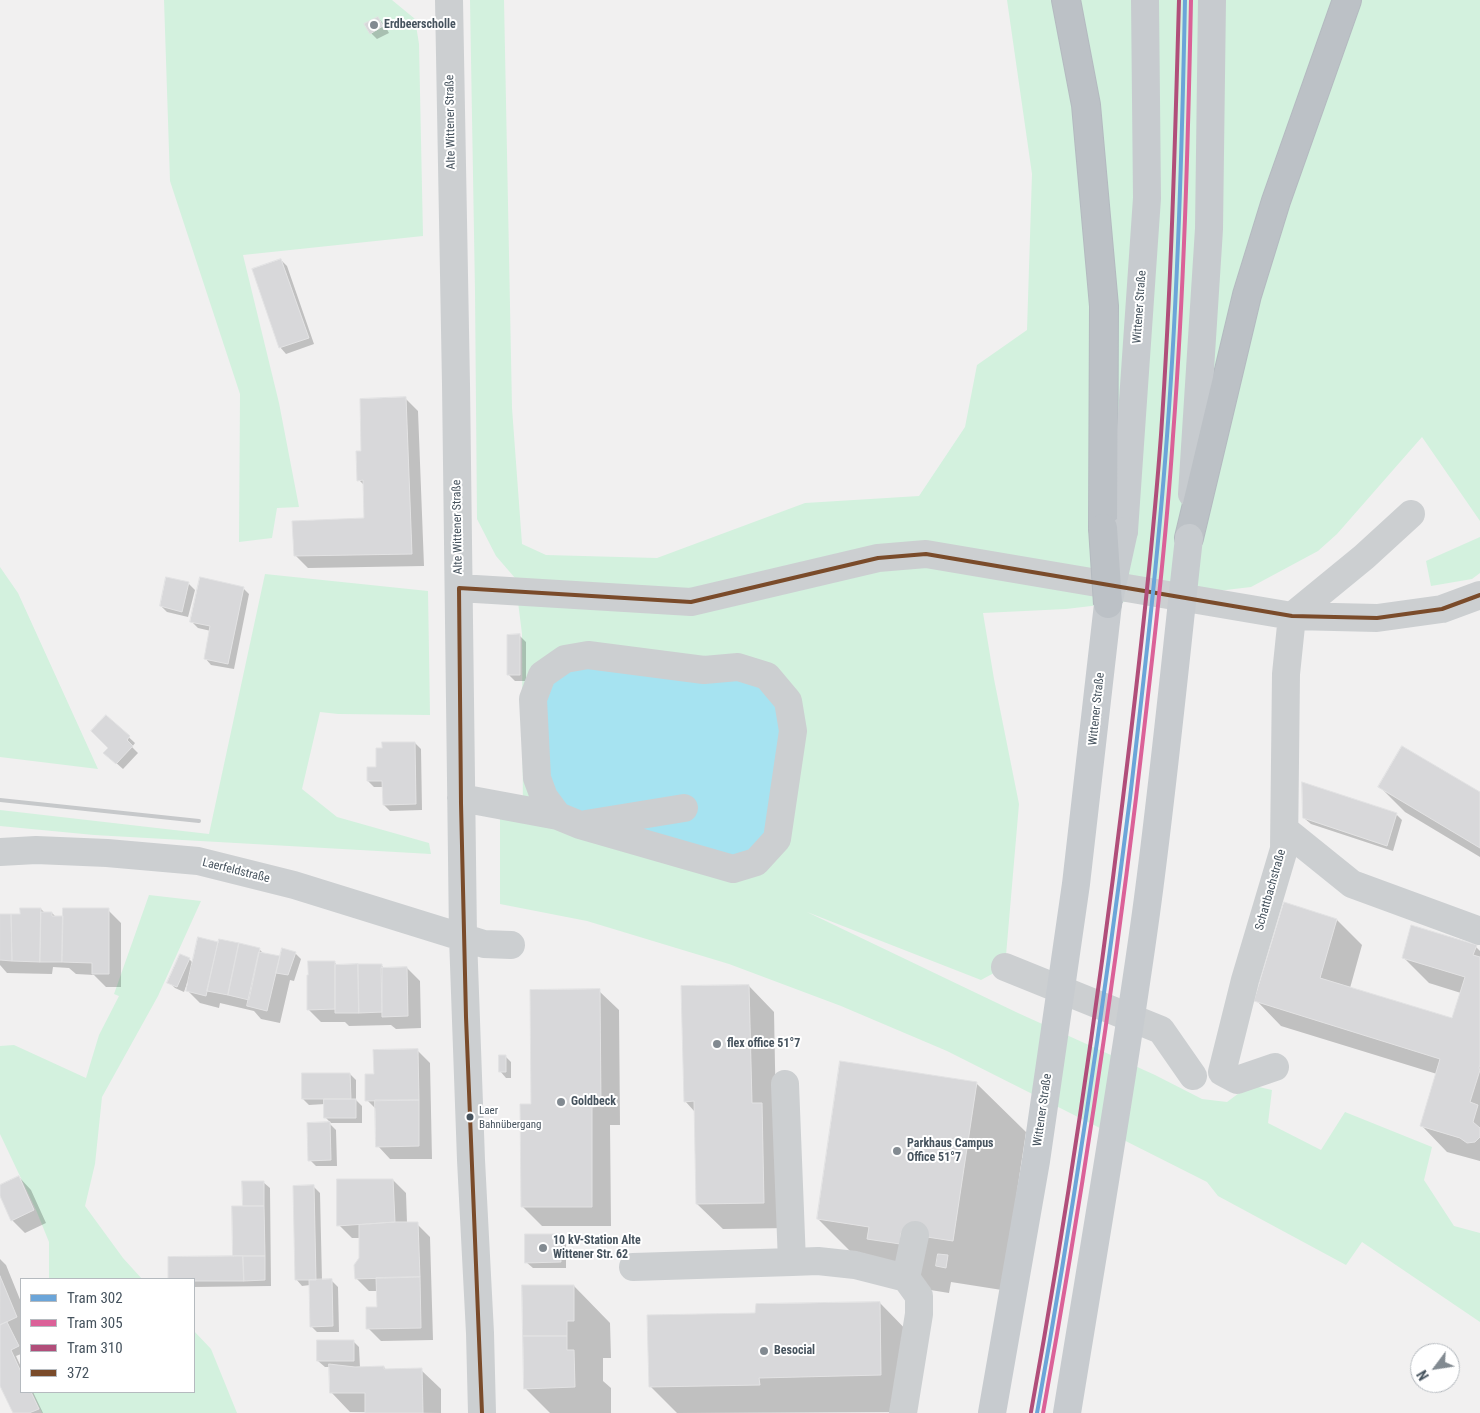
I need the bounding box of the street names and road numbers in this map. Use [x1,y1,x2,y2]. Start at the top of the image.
street label: Alte Wittener Straße [443,74,459,170]
street label: Wittener Straße [1130,270,1150,344]
street label: Alte Wittener Straße [450,479,466,575]
street label: Wittener Straße [1086,672,1108,746]
street label: Schattbachstraße [1253,848,1289,932]
street label: Laerfeldstraße [201,856,271,886]
street label: Wittener Straße [1031,1073,1055,1147]

